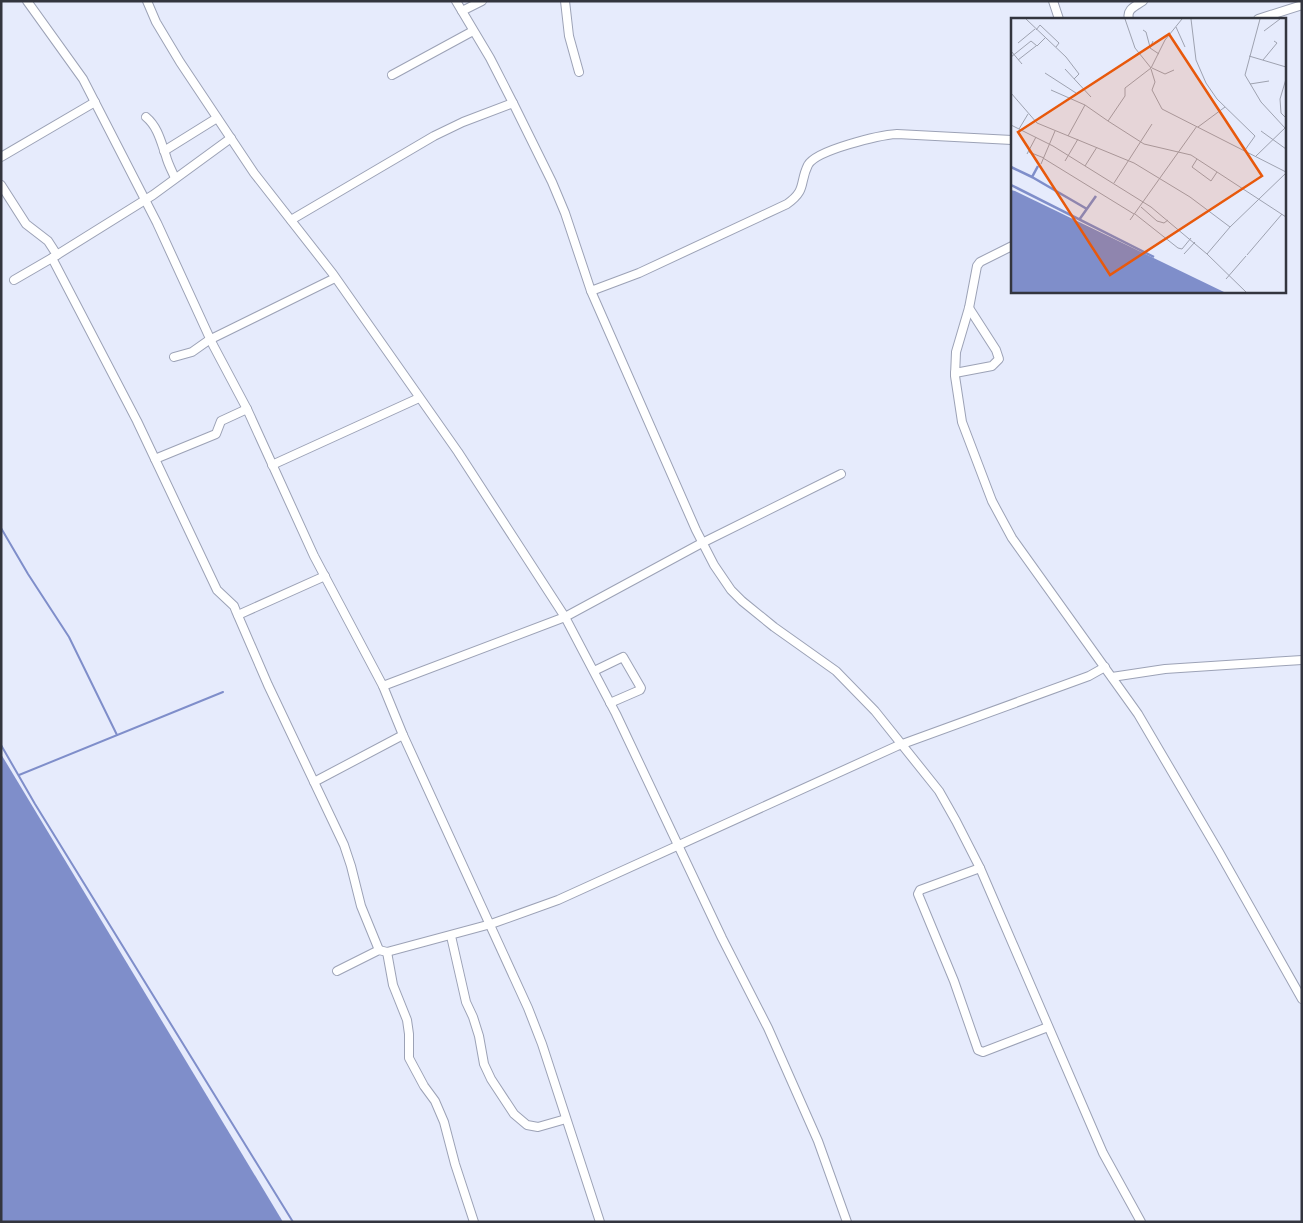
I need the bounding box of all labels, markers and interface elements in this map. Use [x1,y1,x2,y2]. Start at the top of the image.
inset map [1011,18,1286,292]

